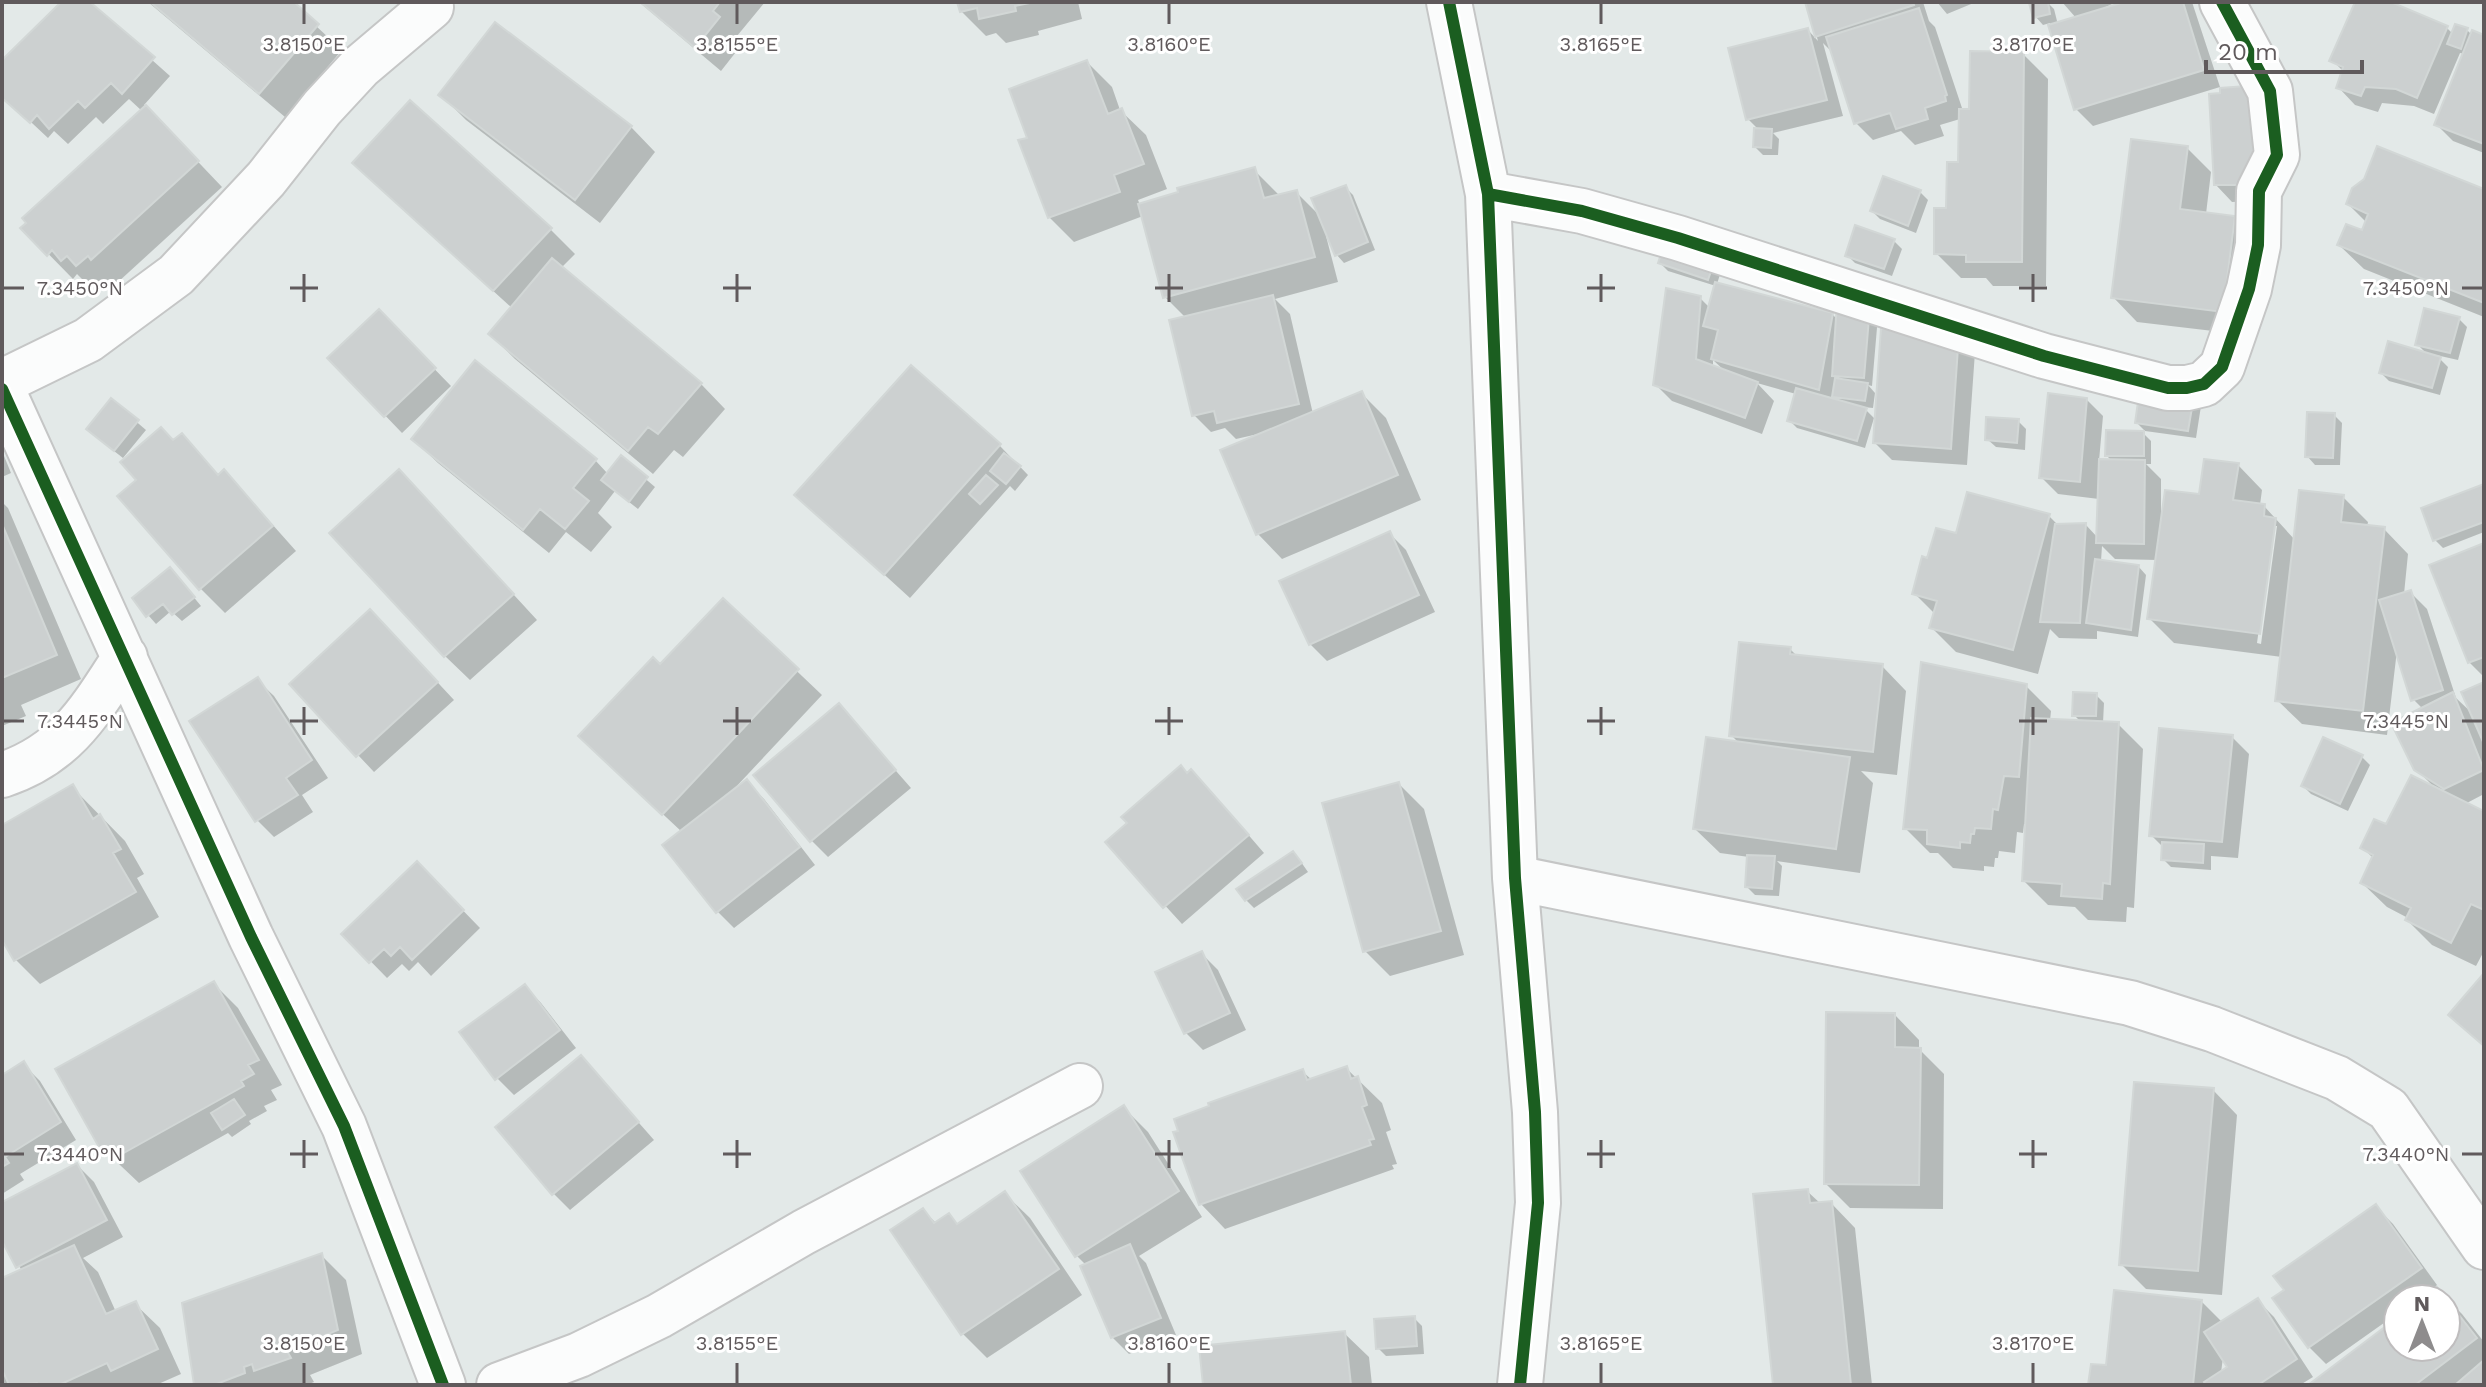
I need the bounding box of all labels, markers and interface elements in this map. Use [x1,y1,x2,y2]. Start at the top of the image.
scale bar [2206,24,2362,74]
text: 3.8150°E [262,32,346,56]
text: 3.8155°E [696,32,778,56]
text: 3.8160°E [1127,32,1211,56]
text: 3.8165°E [1560,32,1642,56]
text: 3.8170°E [1992,32,2074,56]
text: 20 m [2218,38,2278,66]
text: 7.3450°N [37,276,123,300]
text: 7.3450°N [2363,276,2449,300]
text: 7.3445°N [37,709,123,733]
text: 7.3445°N [2363,709,2449,733]
text: 7.3440°N [36,1142,124,1166]
text: 7.3440°N [2362,1142,2450,1166]
north arrow [2382,1283,2462,1363]
text: N [2414,1291,2430,1316]
text: 3.8150°E [262,1331,346,1355]
text: 3.8155°E [696,1331,778,1355]
text: 3.8160°E [1127,1331,1211,1355]
text: 3.8165°E [1560,1331,1642,1355]
text: 3.8170°E [1992,1331,2074,1355]

